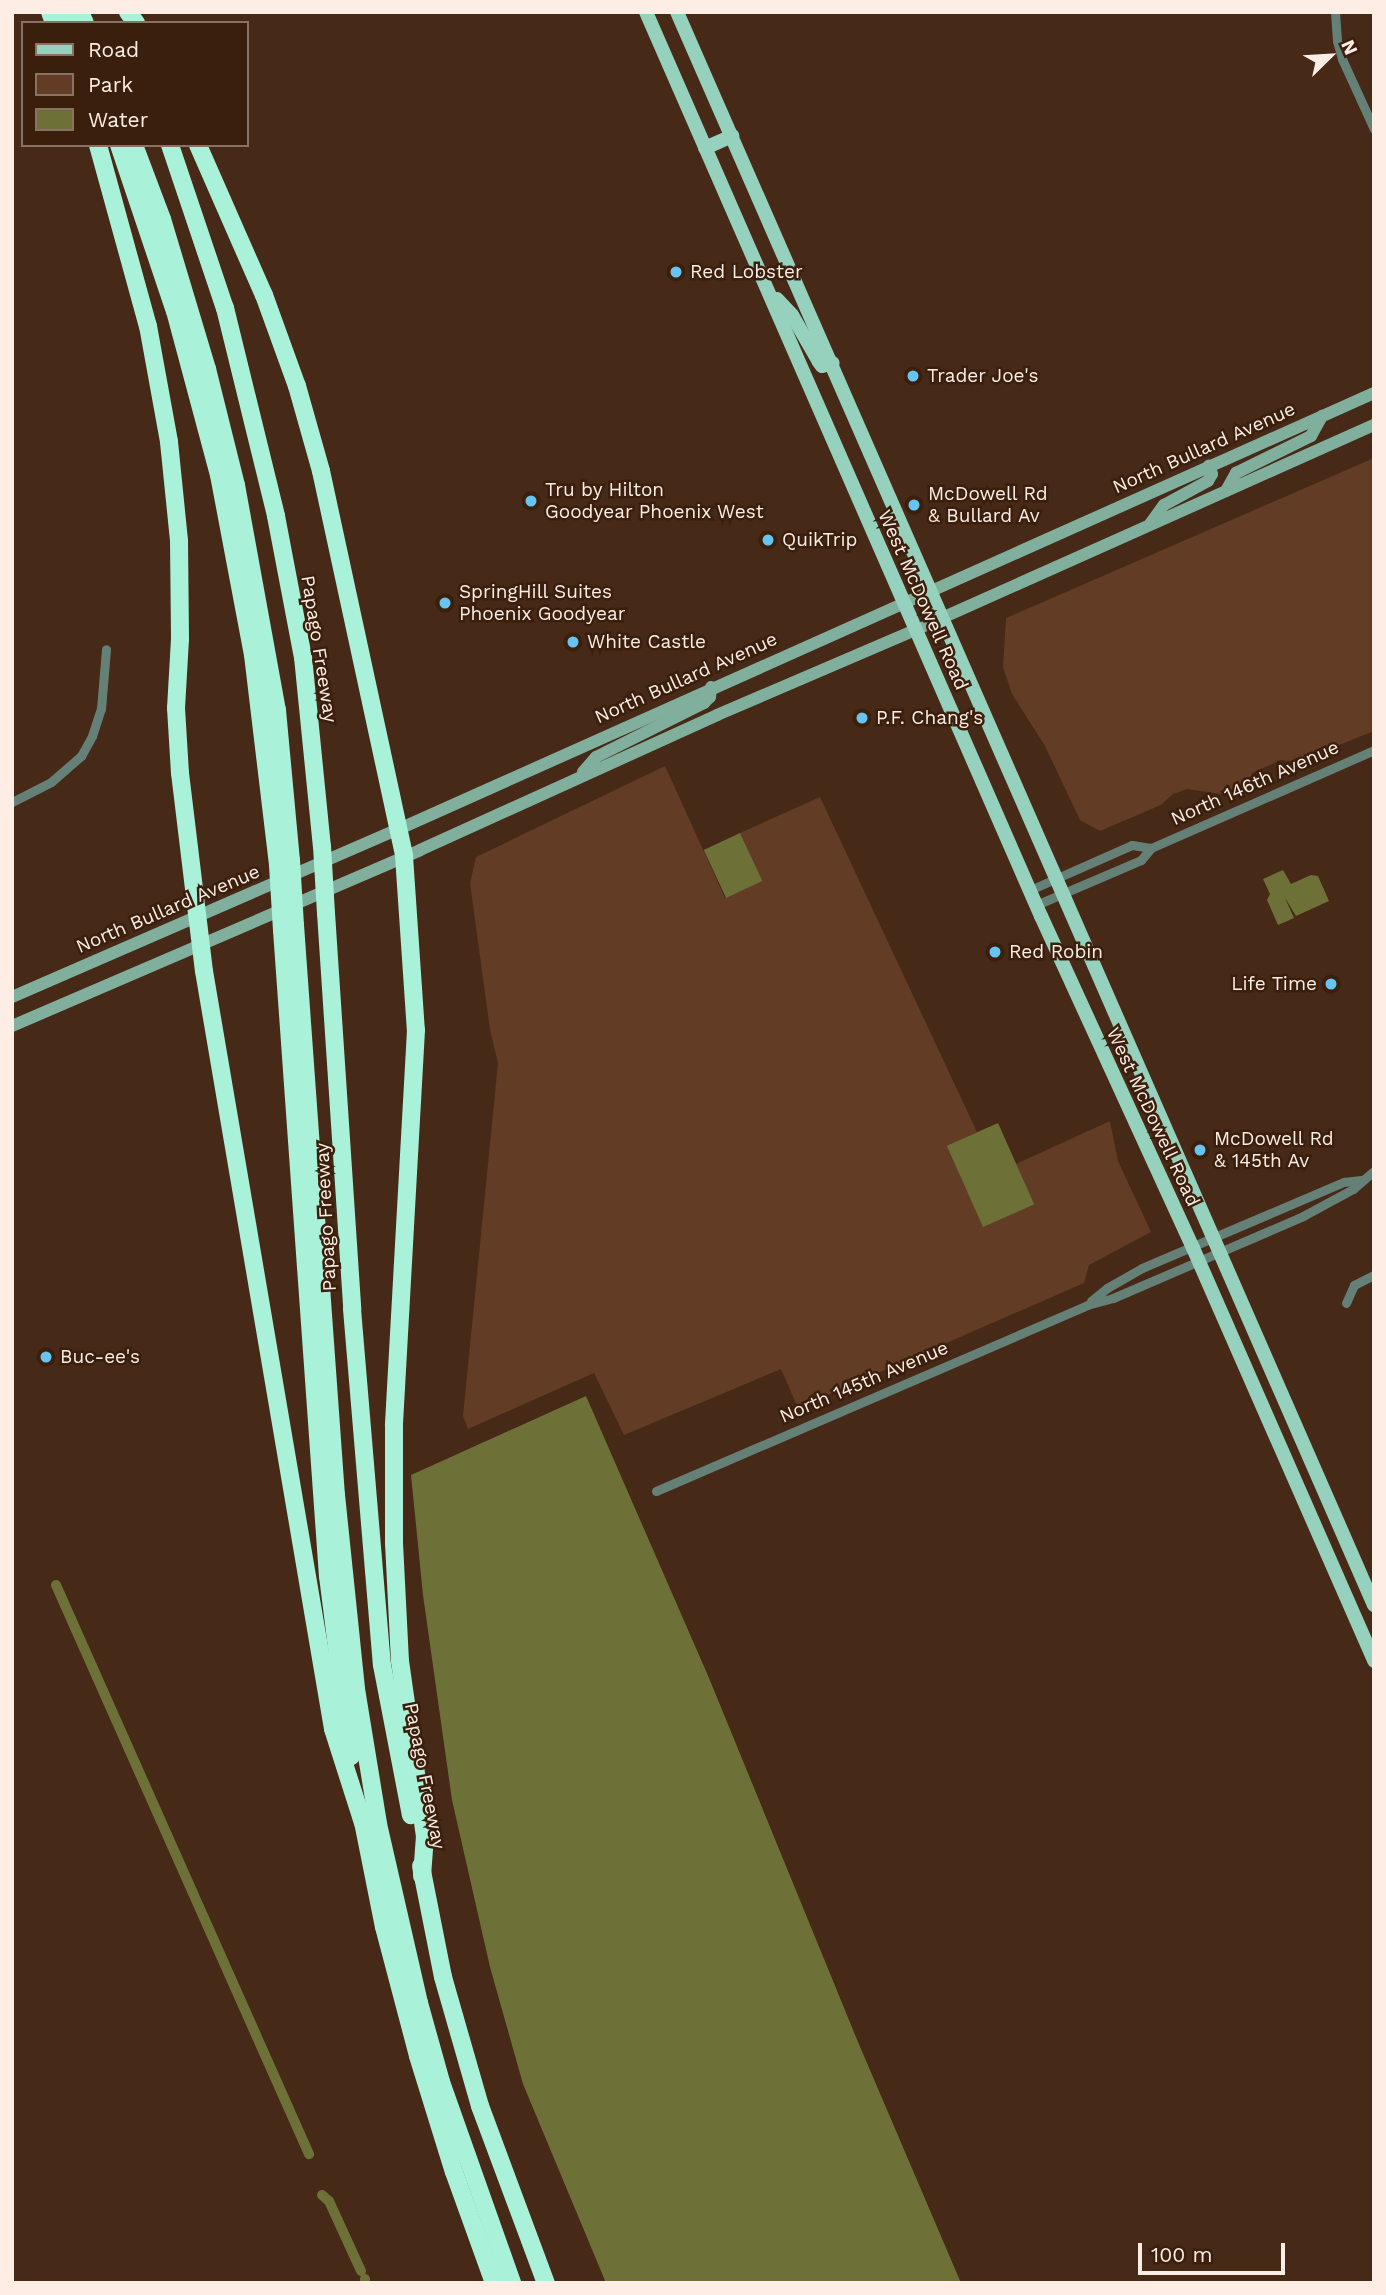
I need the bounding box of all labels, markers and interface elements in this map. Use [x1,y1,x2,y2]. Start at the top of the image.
legend [21,21,248,147]
north arrow [1295,21,1365,91]
text: N [1336,36,1363,58]
text: Road [88,37,139,62]
text: Park [88,72,133,97]
text: Water [88,107,148,132]
place label: Red Lobster [690,261,803,283]
marker: Red Lobster [668,264,684,280]
place label: Trader Joe's [927,365,1039,387]
marker: Trader Joe's [905,368,921,384]
street label: North Bullard Avenue [1109,397,1299,499]
place label: Tru by Hilton Goodyear Phoenix West [545,479,765,523]
place label: McDowell Rd & Bullard Av [928,483,1048,527]
marker: Tru by Hilton Goodyear Phoenix West [523,493,539,509]
marker: McDowell Rd & Bullard Av [906,497,922,513]
street label: West McDowell Road [873,506,973,694]
place label: QuikTrip [782,529,857,551]
marker: QuikTrip [760,532,776,548]
street label: Papago Freeway [296,574,342,724]
place label: SpringHill Suites Phoenix Goodyear [459,581,626,625]
marker: SpringHill Suites Phoenix Goodyear [437,595,453,611]
street label: North Bullard Avenue [591,627,781,729]
place label: White Castle [587,631,706,653]
marker: White Castle [565,634,581,650]
place label: P.F. Chang's [876,707,983,729]
marker: P.F. Chang's [854,710,870,726]
street label: North 146th Avenue [1167,735,1343,831]
street label: North Bullard Avenue [72,860,264,958]
place label: Red Robin [1009,941,1103,963]
marker: Red Robin [987,944,1003,960]
place label: Life Time [1231,973,1317,995]
marker: Life Time [1323,976,1339,992]
street label: West McDowell Road [1101,1024,1205,1210]
place label: McDowell Rd & 145th Av [1214,1128,1334,1172]
street label: Papago Freeway [311,1142,341,1292]
marker: McDowell Rd & 145th Av [1192,1142,1208,1158]
street label: North 145th Avenue [776,1336,952,1428]
place label: Buc-ee's [60,1346,140,1368]
marker: Buc-ee's [38,1349,54,1365]
street label: Papago Freeway [400,1701,450,1851]
scale bar [1141,2228,1288,2272]
text: 100 m [1151,2242,1213,2267]

